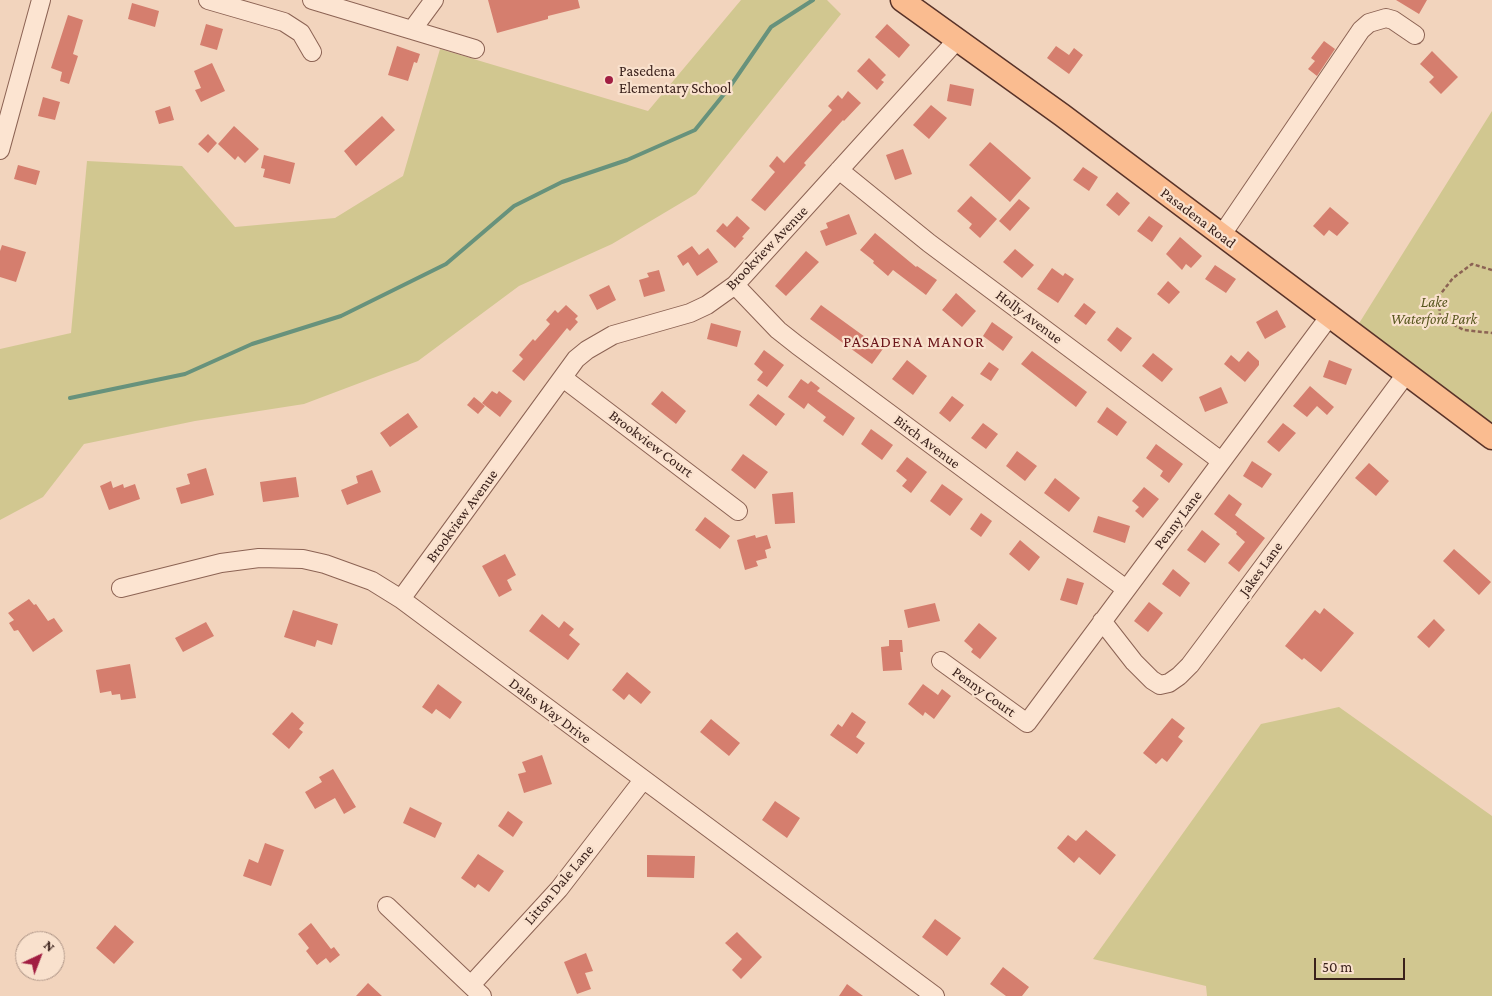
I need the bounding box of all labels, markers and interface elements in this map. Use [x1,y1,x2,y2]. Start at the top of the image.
place label: Pasedena Elementary School [619,62,731,97]
marker: Pasedena Elementary School [603,74,615,86]
street label: Pasadena Road [1157,184,1239,252]
street label: Brookview Avenue [722,202,812,294]
street label: Holly Avenue [992,286,1066,348]
park label: Lake Waterford Park [1391,293,1477,328]
district label: PASADENA MANOR [842,332,986,352]
street label: Brookview Court [605,406,697,482]
street label: Birch Avenue [890,411,964,473]
street label: Brookview Avenue [422,466,502,566]
street label: Penny Lane [1150,487,1206,553]
street label: Jakes Lane [1235,538,1287,600]
street label: Penny Court [949,663,1019,721]
street label: Dales Way Drive [505,674,595,748]
street label: Litton Dale Lane [520,841,598,929]
north arrow [15,931,65,981]
text: N [41,937,58,955]
scale bar [1317,948,1408,980]
text: 50 m [1322,959,1352,975]

